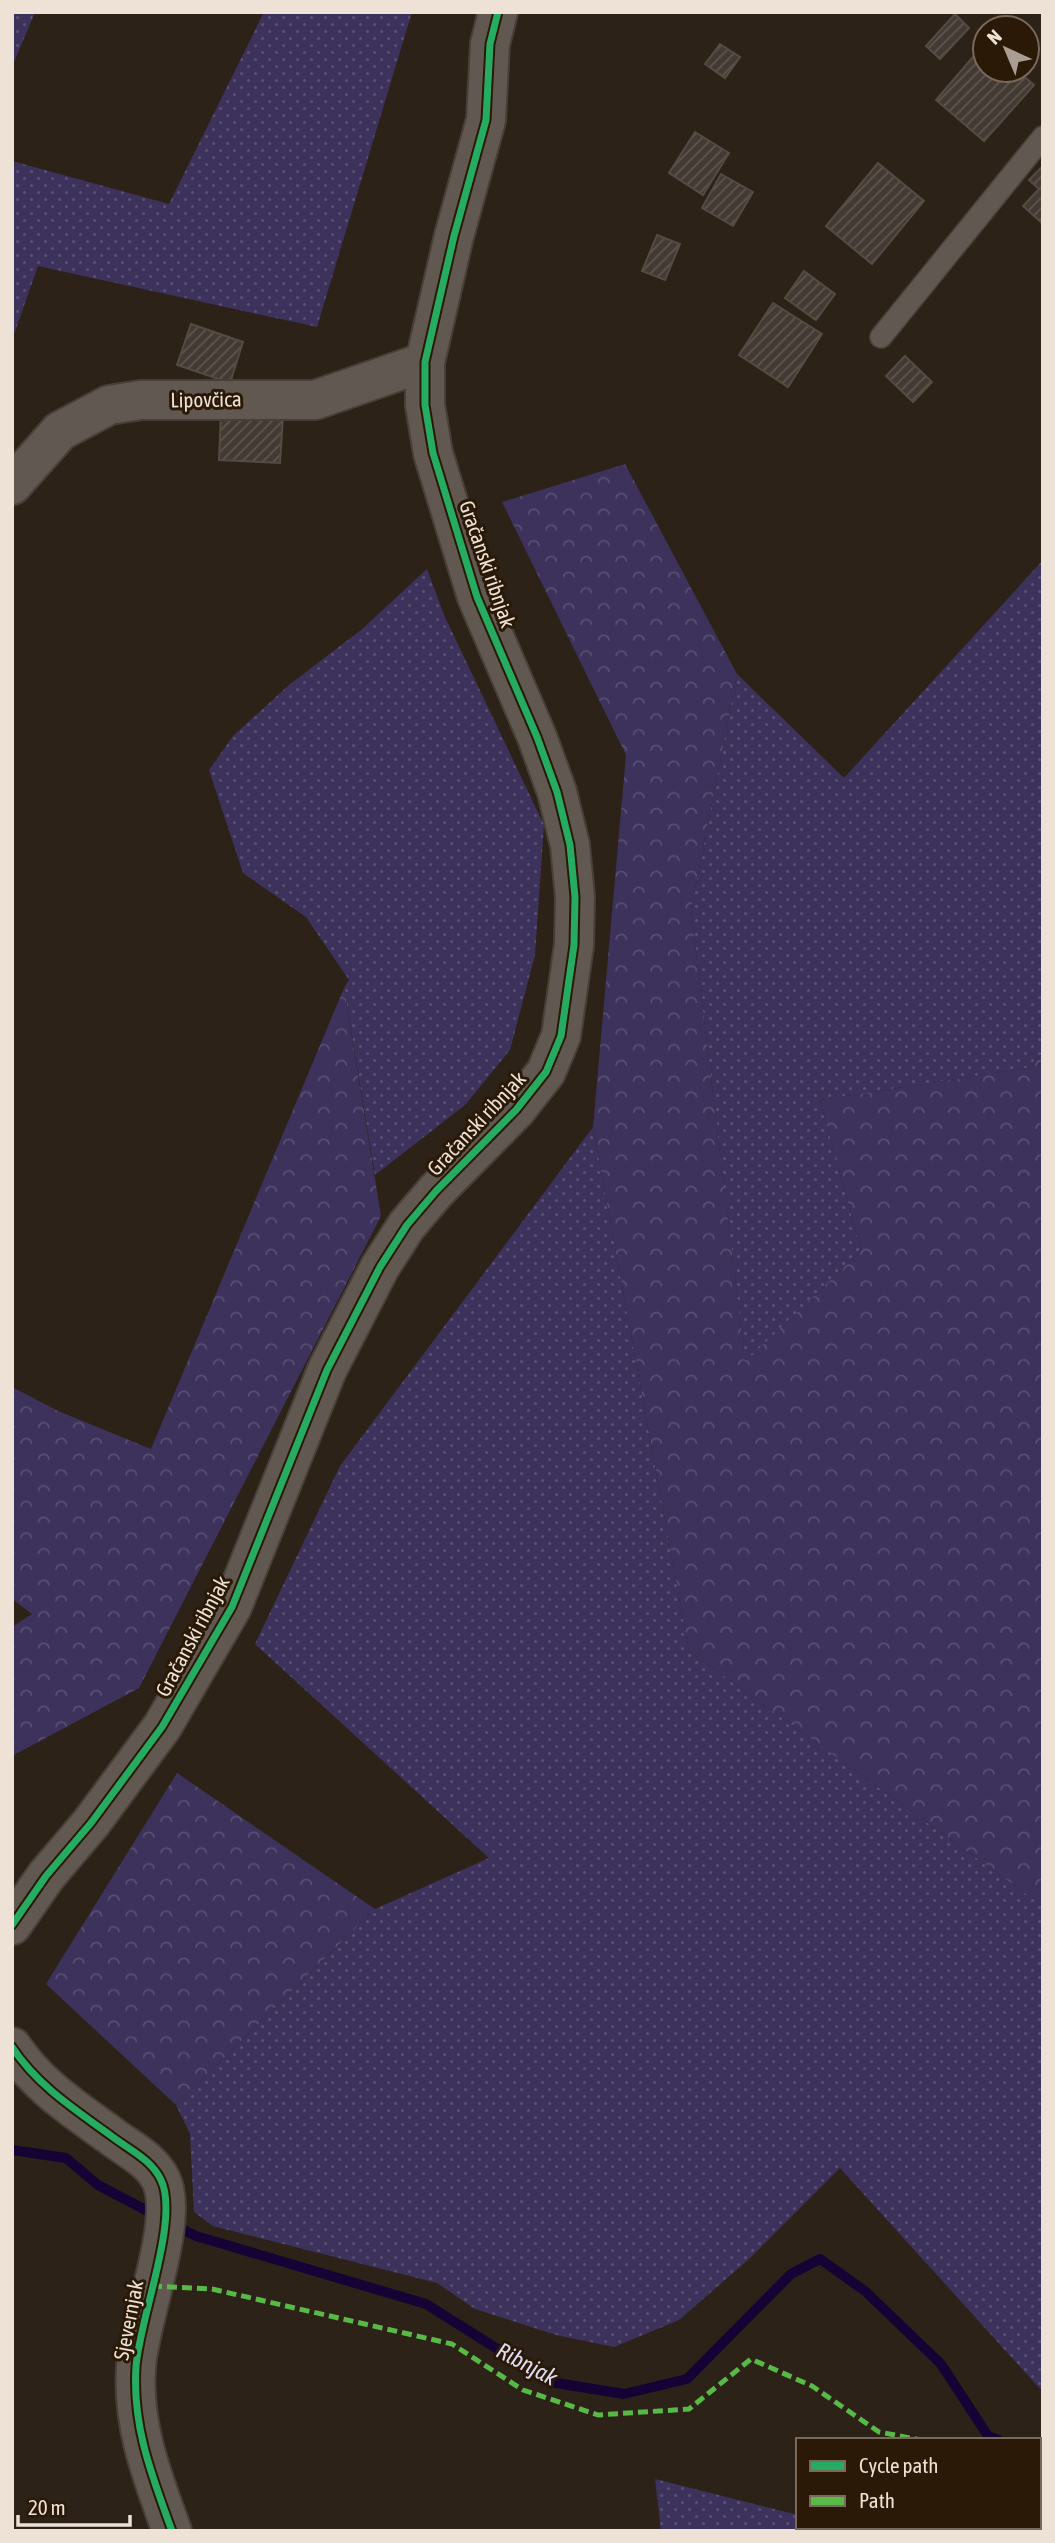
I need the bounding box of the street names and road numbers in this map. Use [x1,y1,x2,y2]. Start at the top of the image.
street label: Lipovčica [170,386,242,412]
street label: Gračanski ribnjak [455,497,521,631]
street label: Gračanski ribnjak [422,1066,530,1180]
street label: Gračanski ribnjak [150,1572,234,1700]
street label: Sjevernjak [108,2278,148,2362]

